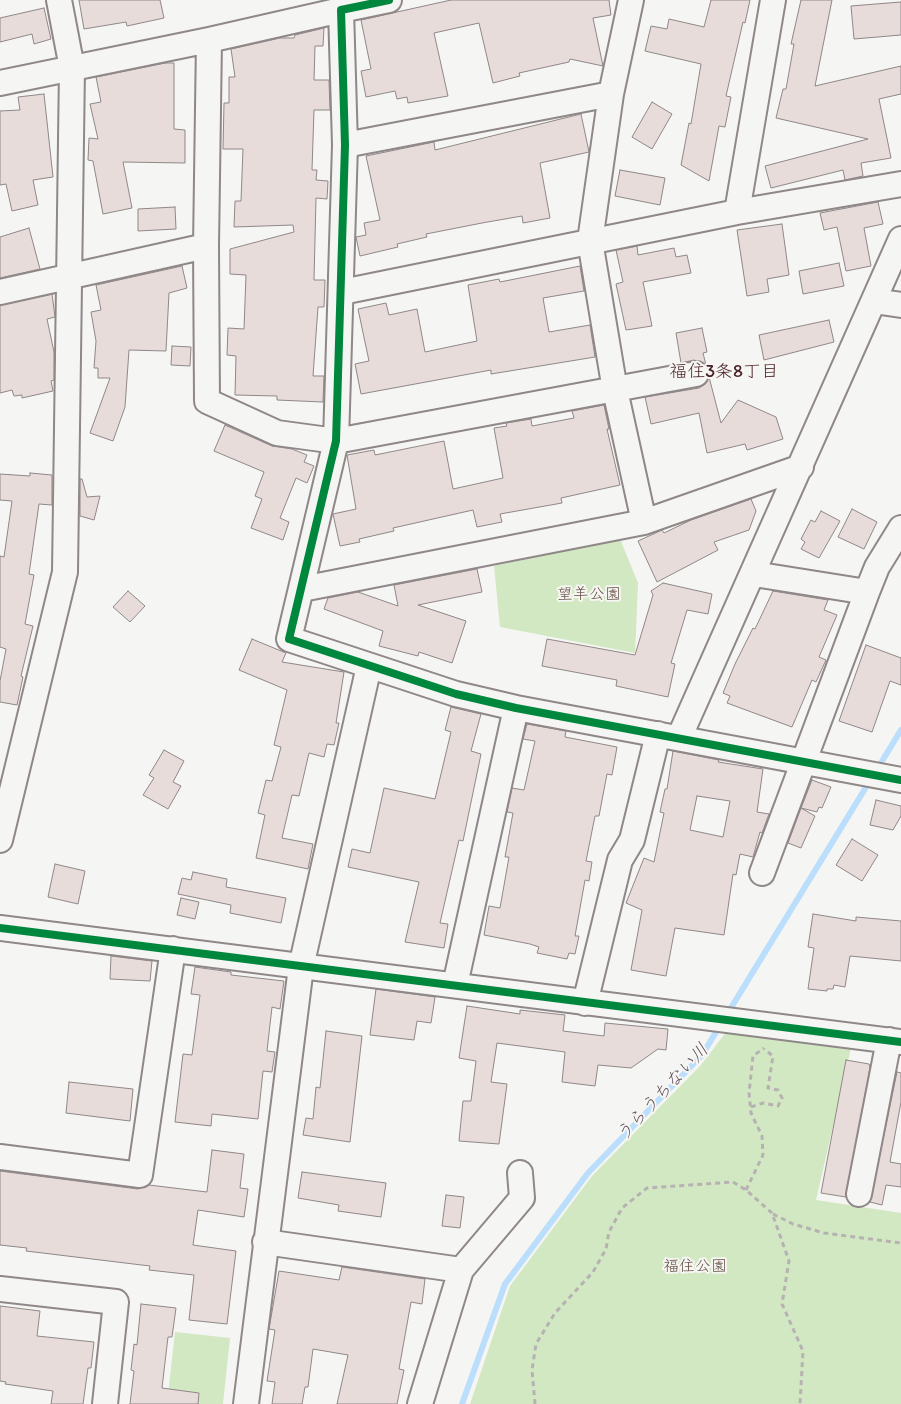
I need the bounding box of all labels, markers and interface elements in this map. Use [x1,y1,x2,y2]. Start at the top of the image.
district label: 福住3条8丁目 [669,361,779,383]
park label: 望羊公園 [557,585,621,605]
water label: うらうちない川 [612,1040,714,1146]
park label: 福住公園 [663,1257,727,1277]

